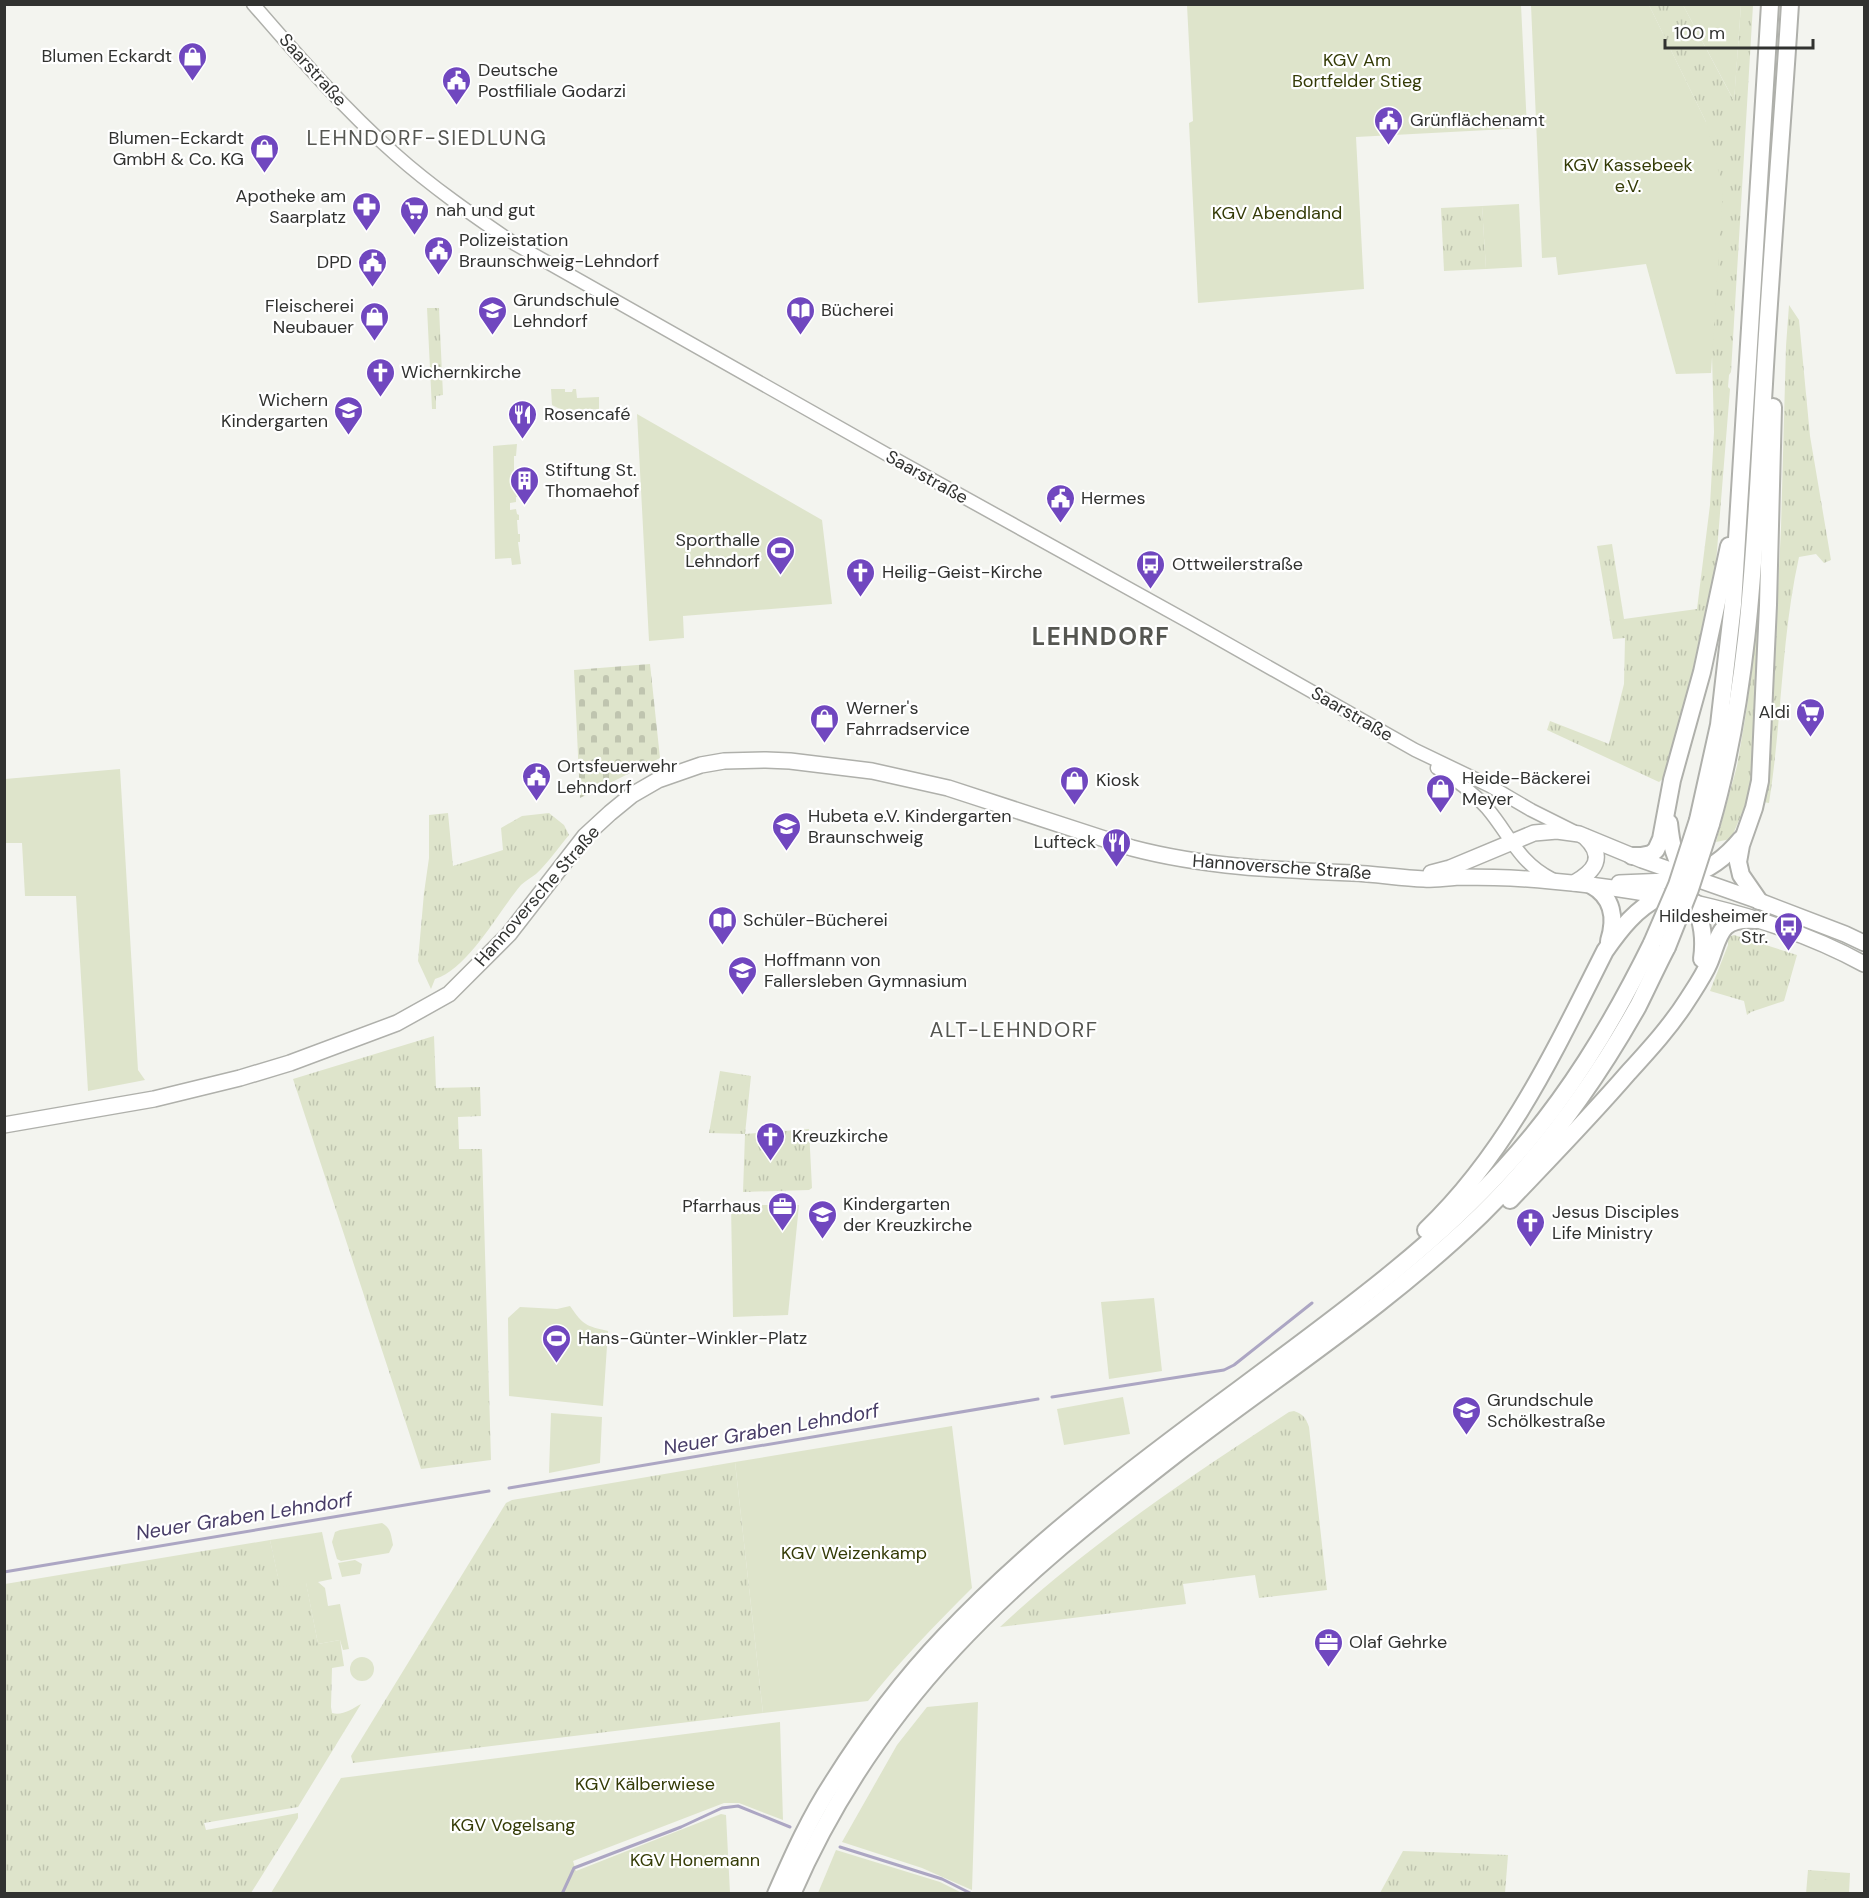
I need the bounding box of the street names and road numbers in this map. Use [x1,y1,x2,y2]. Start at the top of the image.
street label: Saarstraße [274,28,352,112]
street label: Saarstraße [882,445,972,509]
street label: Saarstraße [1307,681,1397,747]
street label: Hannoversche Straße [469,820,605,972]
street label: Hannoversche Straße [1192,849,1372,885]

